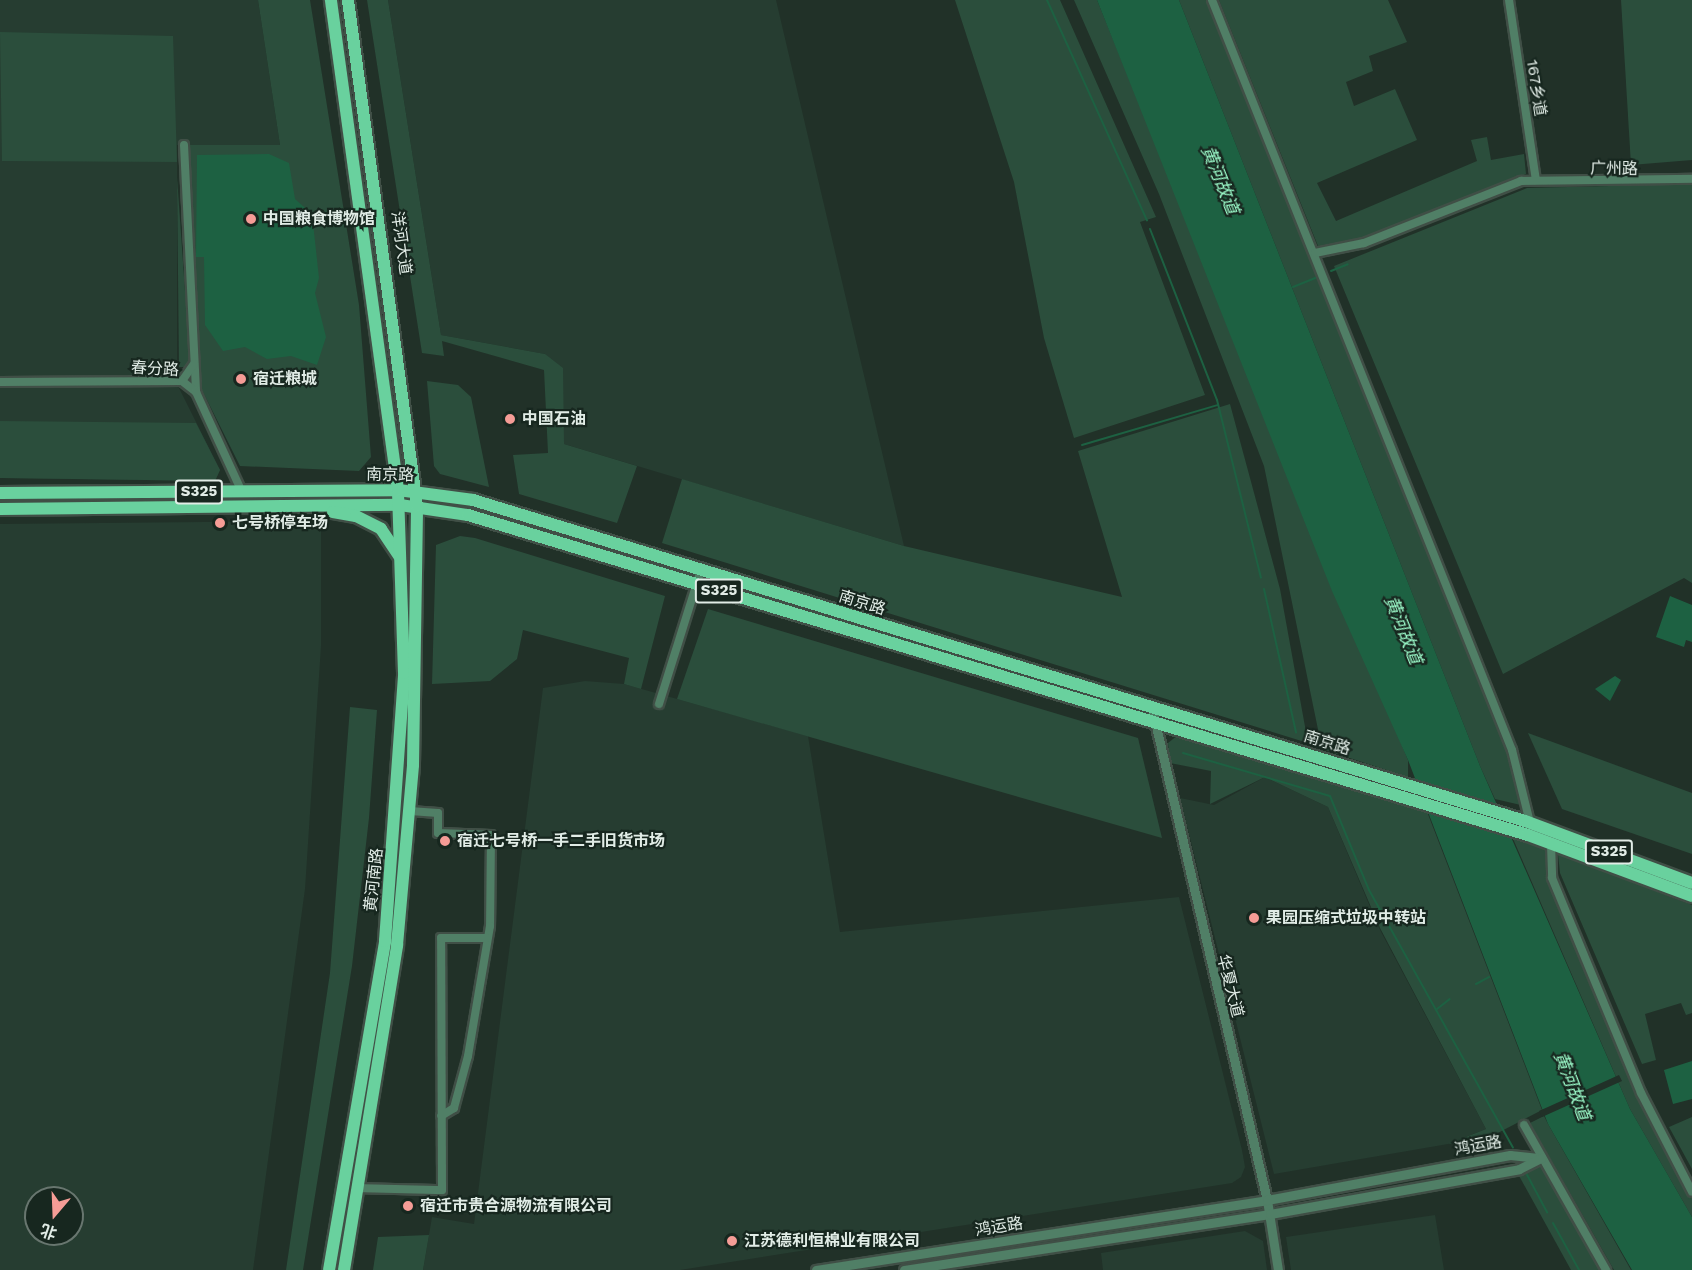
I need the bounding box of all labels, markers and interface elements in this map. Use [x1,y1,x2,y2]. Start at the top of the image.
street label: 167乡道 [1522,58,1550,118]
water label: 黄河故道 [1197,143,1243,217]
street label: 广州路 [1590,159,1638,179]
place label: 中国粮食博物馆 [263,209,375,229]
street label: 洋河大道 [387,210,415,276]
marker: 中国粮食博物馆 [244,212,258,226]
street label: 春分路 [131,358,179,380]
place label: 宿迁粮城 [253,369,317,389]
marker: 宿迁粮城 [234,372,248,386]
place label: 中国石油 [522,409,586,429]
marker: 中国石油 [503,412,517,426]
street label: 南京路 [366,465,414,485]
road number: S325 [174,480,224,504]
place label: 七号桥停车场 [232,513,328,533]
marker: 七号桥停车场 [213,516,227,530]
road number: S325 [694,579,744,603]
street label: 南京路 [836,587,888,619]
water label: 黄河故道 [1380,593,1426,667]
street label: 南京路 [1301,727,1353,759]
place label: 宿迁七号桥一手二手旧货市场 [457,831,665,851]
marker: 宿迁七号桥一手二手旧货市场 [438,834,452,848]
road number: S325 [1584,840,1634,864]
street label: 黄河南路 [361,847,387,913]
place label: 果园压缩式垃圾中转站 [1266,908,1426,928]
marker: 果园压缩式垃圾中转站 [1247,911,1261,925]
street label: 华夏大道 [1213,953,1247,1019]
water label: 黄河故道 [1549,1049,1595,1123]
street label: 鸿运路 [1453,1132,1503,1160]
north arrow [24,1186,84,1246]
place label: 宿迁市贵合源物流有限公司 [420,1196,612,1216]
marker: 宿迁市贵合源物流有限公司 [401,1199,415,1213]
street label: 鸿运路 [974,1214,1024,1240]
text: 北 [38,1220,59,1243]
place label: 江苏德利恒棉业有限公司 [744,1231,920,1251]
marker: 江苏德利恒棉业有限公司 [725,1234,739,1248]

